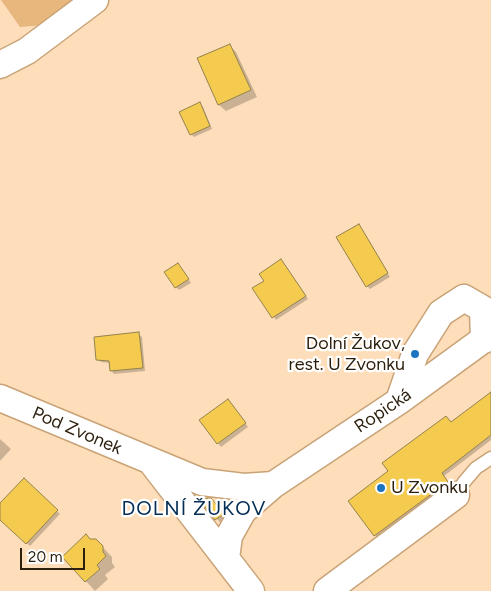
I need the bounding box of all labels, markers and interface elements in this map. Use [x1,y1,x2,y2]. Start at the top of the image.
place label: Dolní Žukov, rest. U Zvonku [289,333,405,376]
marker: Dolní Žukov, rest. U Zvonku [409,348,421,360]
street label: Ropická [350,384,416,438]
street label: Pod Zvonek [29,402,125,460]
place label: U Zvonku [391,477,468,499]
marker: U Zvonku [375,482,387,494]
district label: DOLNÍ ŽUKOV [120,497,268,521]
scale bar [22,538,88,570]
text: 20 m [28,548,62,566]

